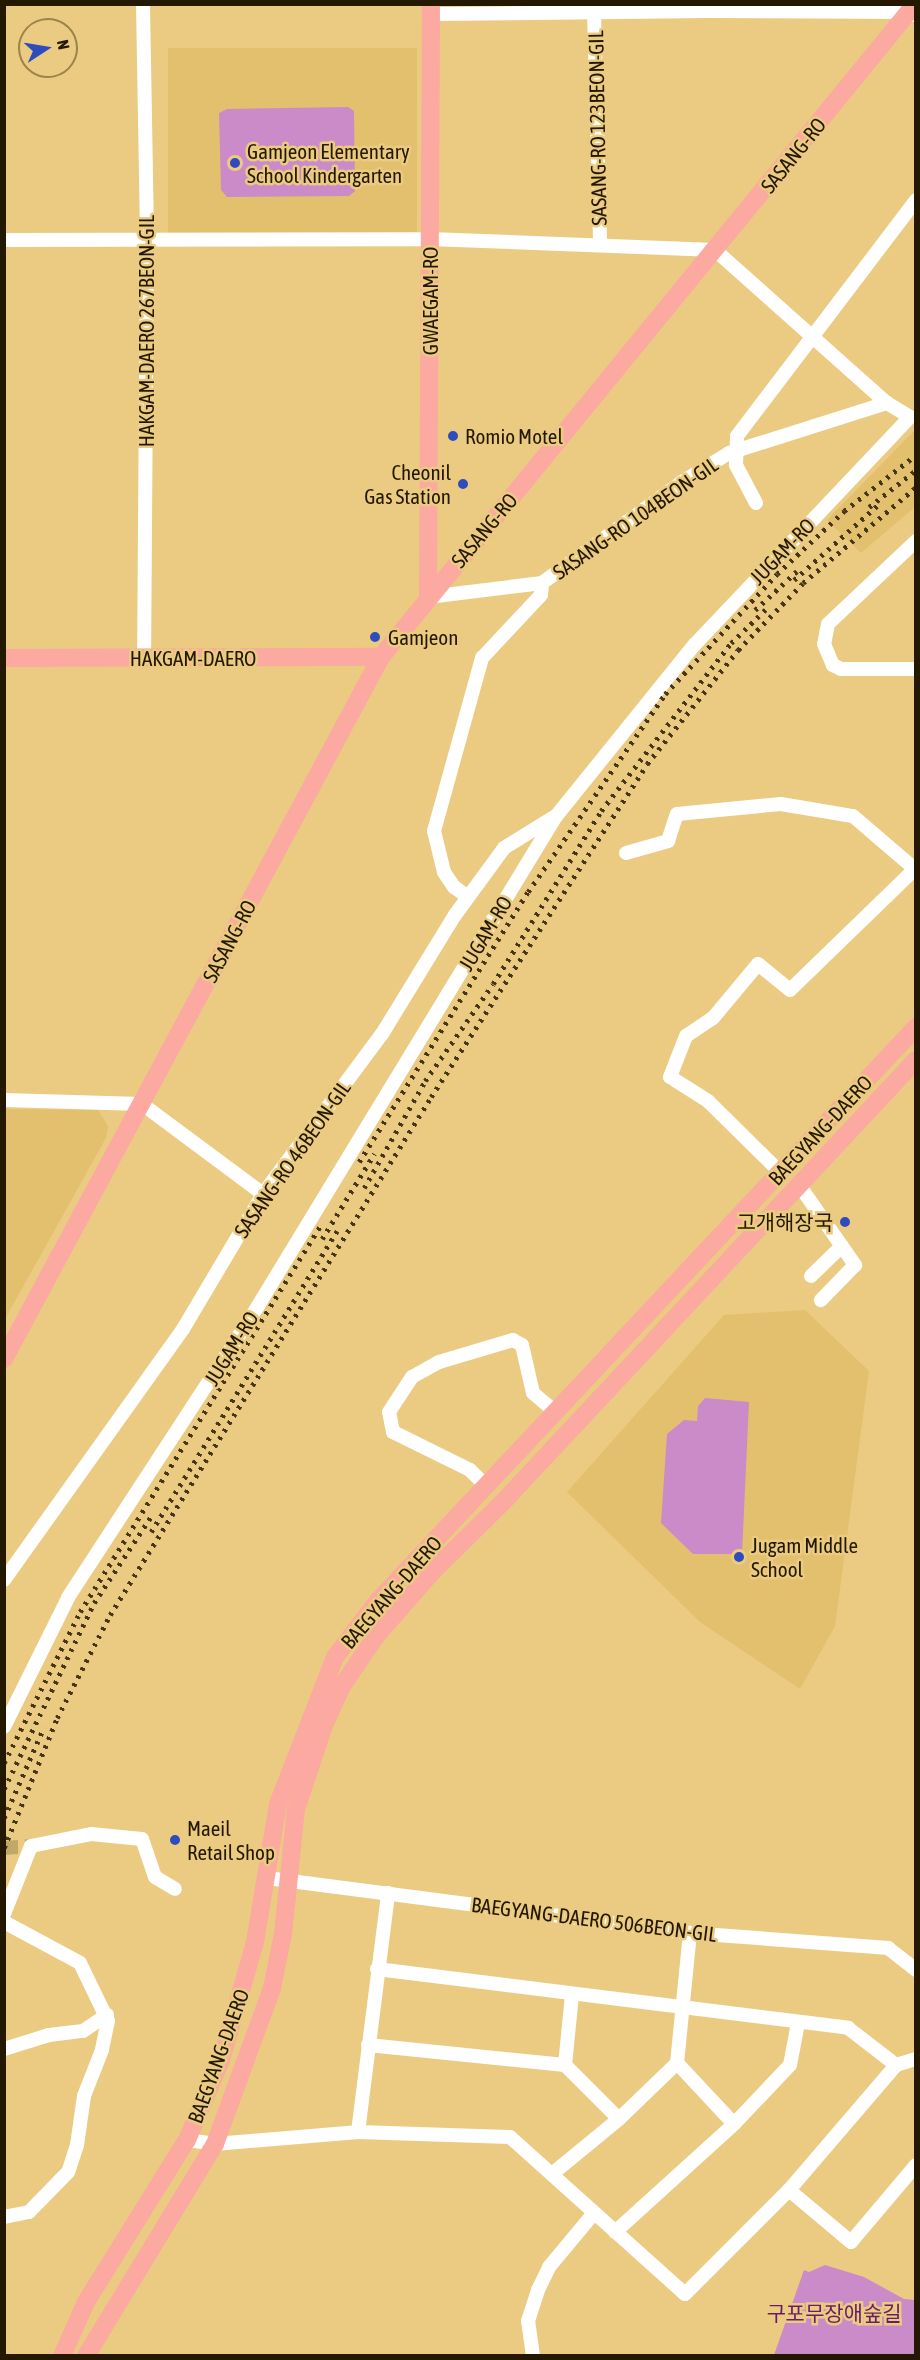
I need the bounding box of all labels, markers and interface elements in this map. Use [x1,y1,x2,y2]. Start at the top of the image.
north arrow [18,18,78,78]
street label: SASANG-RO 123BEON-GIL [583,30,611,226]
text: N [54,38,73,51]
street label: SASANG-RO [755,112,831,198]
place label: Gamjeon Elementary School Kindergarten [247,138,410,188]
marker: Gamjeon Elementary School Kindergarten [228,156,242,170]
street label: HAKGAM-DAERO 267BEON-GIL [133,215,159,447]
street label: GWAEGAM-RO [417,247,443,355]
place label: Romio Motel [465,423,563,449]
marker: Romio Motel [446,429,460,443]
street label: SASANG-RO 104BEON-GIL [548,452,722,584]
place label: Cheonil Gas Station [364,459,451,509]
marker: Cheonil Gas Station [456,477,470,491]
street label: SASANG-RO [446,488,522,572]
street label: JUGAM-RO [744,513,820,589]
place label: Gamjeon [388,624,458,650]
marker: Gamjeon [366,628,384,646]
street label: HAKGAM-DAERO [130,645,256,671]
street label: JUGAM-RO [453,891,517,975]
street label: SASANG-RO [197,896,261,986]
street label: BAEGYANG-DAERO [763,1070,877,1190]
street label: SASANG-RO 46BEON-GIL [228,1076,356,1242]
place label: 고개해장국 [736,1209,833,1235]
marker: 고개해장국 [838,1215,852,1229]
street label: JUGAM-RO [198,1306,264,1390]
street label: BAEGYANG-DAERO [335,1530,447,1654]
place label: Jugam Middle School [751,1532,858,1582]
marker: Jugam Middle School [732,1550,746,1564]
place label: Maeil Retail Shop [187,1815,275,1865]
marker: Maeil Retail Shop [168,1833,182,1847]
street label: BAEGYANG-DAERO 506BEON-GIL [470,1891,718,1947]
street label: BAEGYANG-DAERO [182,1985,254,2127]
park label: 구포무장애숲길 [766,2300,902,2326]

